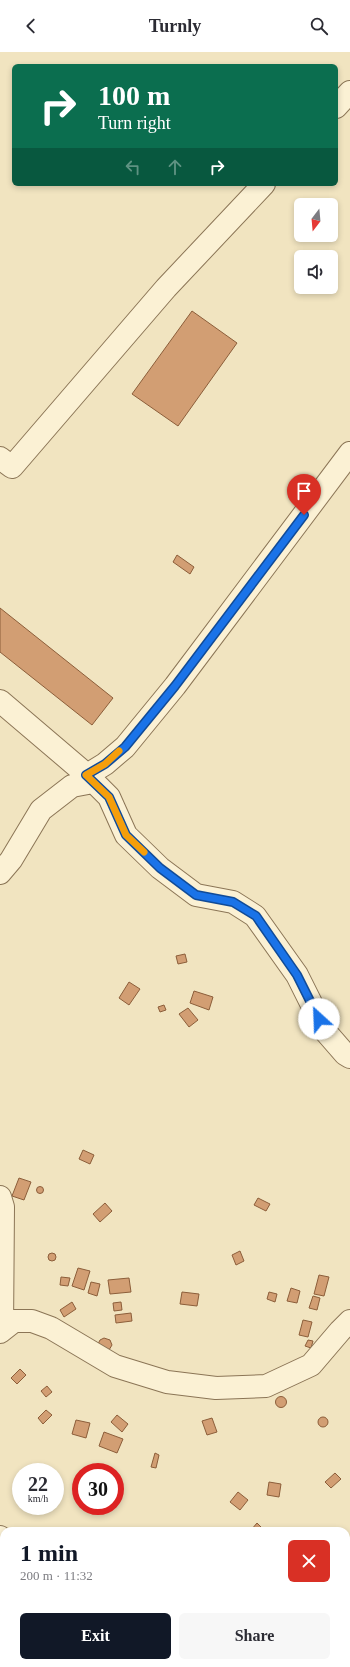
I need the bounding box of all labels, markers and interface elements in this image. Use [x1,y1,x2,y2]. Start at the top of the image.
icon: back [20,15,42,37]
icon: search [308,15,330,37]
text: Turnly [149,16,201,36]
icon: right [32,80,84,132]
text: 100 m [98,80,170,111]
text: Turn right [98,113,171,133]
icon: left [122,156,144,178]
icon: ahead [164,156,186,178]
icon: right [206,156,228,178]
north arrow [294,198,338,242]
map controls [294,198,338,294]
button: sound [294,250,338,294]
pin [287,474,321,515]
icon: arrive [293,480,315,502]
position arrow [298,998,340,1040]
speed limit sign: 30 [72,1463,124,1515]
text: 22 [28,1473,48,1495]
text: km/h [28,1493,48,1504]
text: 1 min [20,1540,78,1566]
button: close [288,1540,330,1582]
text: 200 m · 11:32 [20,1568,93,1583]
button: Exit [20,1613,171,1659]
button: Share [179,1613,330,1659]

